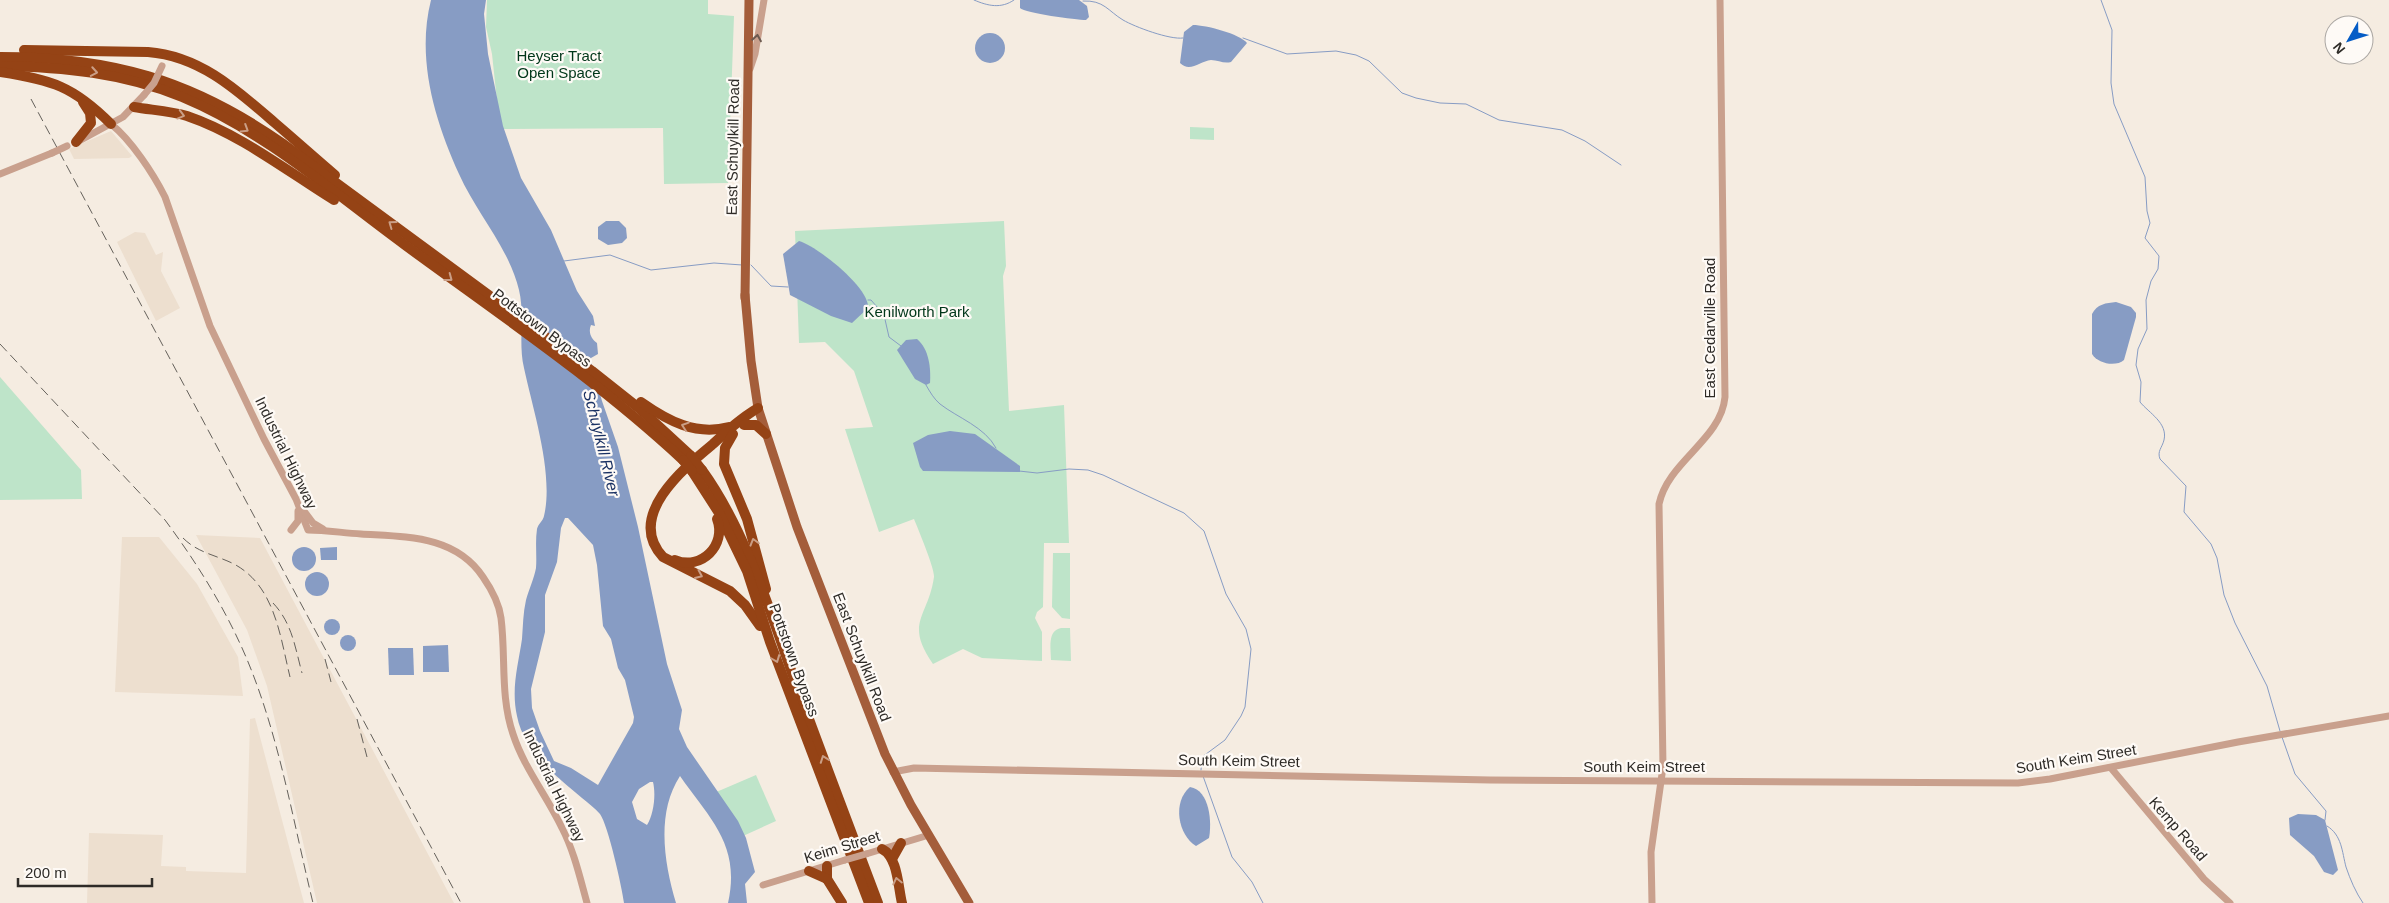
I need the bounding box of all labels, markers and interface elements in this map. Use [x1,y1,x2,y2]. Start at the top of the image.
north arrow [2324,15,2374,65]
one-way arrow [752,34,762,43]
text: N [2329,39,2348,57]
park label: Heyser Tract Open Space [516,47,602,81]
one-way arrow [90,67,98,77]
street label: East Schuylkill Road [723,78,742,215]
one-way arrow [177,109,186,120]
one-way arrow [239,123,248,133]
one-way arrow [389,221,398,230]
street label: East Cedarville Road [1701,258,1718,398]
one-way arrow [443,272,453,281]
street label: Pottstown Bypass [490,285,595,370]
park label: Kenilworth Park [864,303,970,320]
water label: Schuylkill River [580,388,623,498]
street label: Industrial Highway [252,394,321,512]
one-way arrow [682,422,690,432]
one-way arrow [749,538,759,546]
one-way arrow [694,568,703,579]
street label: East Schuylkill Road [830,590,895,724]
street label: Pottstown Bypass [766,601,823,719]
one-way arrow [770,654,780,662]
street label: Industrial Highway [520,727,589,845]
street label: South Keim Street [2014,740,2138,776]
street label: South Keim Street [1178,751,1301,770]
one-way arrow [820,755,830,764]
street label: South Keim Street [1583,758,1706,775]
street label: Kemp Road [2146,793,2211,864]
street label: Keim Street [802,827,883,866]
scale bar [18,856,151,888]
text: 200 m [25,864,67,881]
one-way arrow [892,877,903,886]

